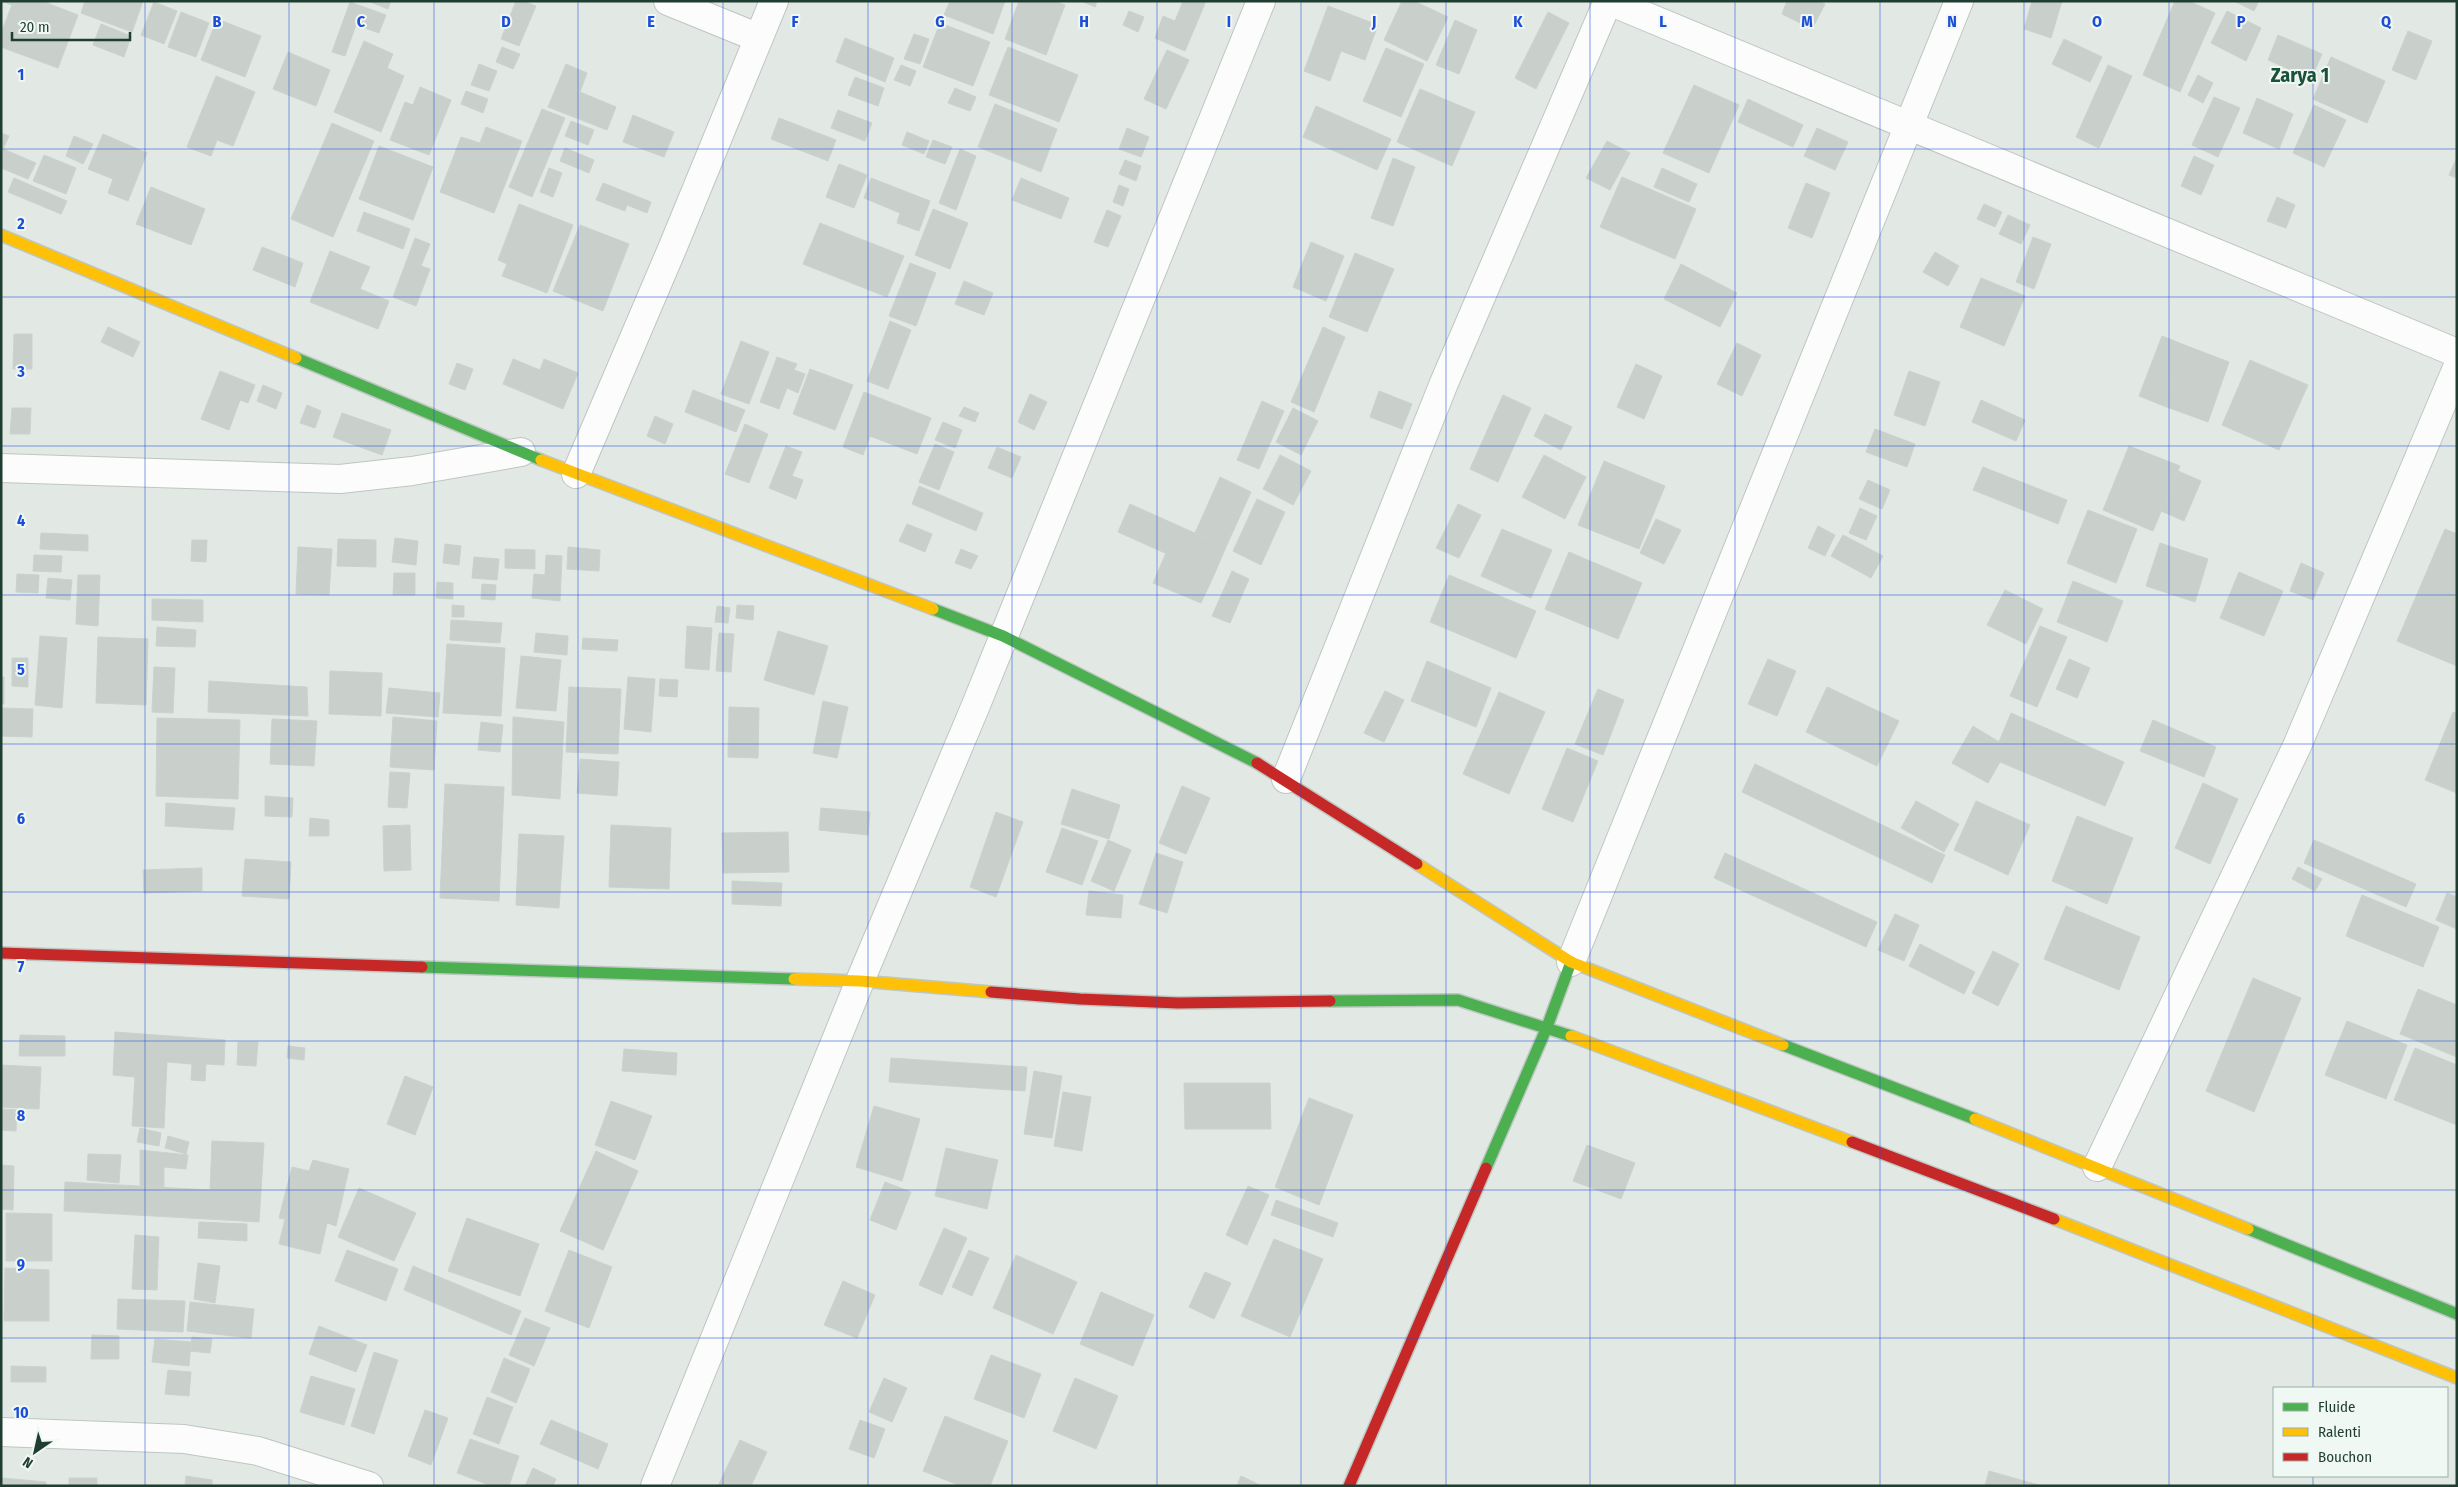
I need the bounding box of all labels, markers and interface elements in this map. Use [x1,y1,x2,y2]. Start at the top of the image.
scale bar [12,10,130,42]
text: B [213,12,222,31]
text: C [357,12,366,31]
text: D [501,12,511,31]
text: E [647,12,655,31]
text: F [791,12,799,31]
text: G [935,12,945,31]
text: H [1079,12,1089,31]
text: I [1227,12,1231,31]
text: J [1371,12,1376,31]
text: K [1513,12,1523,31]
text: L [1659,12,1667,31]
text: M [1801,12,1813,31]
text: N [1947,12,1957,31]
text: O [2092,12,2102,31]
text: P [2237,12,2246,31]
text: Q [2381,12,2392,31]
text: 20 m [20,18,50,36]
district label: Zarya 1 [2271,63,2329,87]
text: 1 [18,65,24,84]
text: 2 [16,214,25,233]
text: 3 [16,362,25,381]
text: 4 [17,511,25,530]
text: 5 [17,660,25,679]
text: 6 [17,809,25,828]
text: 7 [18,957,25,976]
text: 8 [17,1106,26,1125]
text: 9 [17,1255,25,1274]
legend [2273,1387,2448,1477]
text: Fluide [2318,1398,2355,1416]
text: 10 [13,1403,29,1422]
text: Ralenti [2318,1423,2361,1441]
north arrow [10,1427,60,1477]
text: Bouchon [2318,1448,2372,1466]
text: N [20,1453,36,1472]

